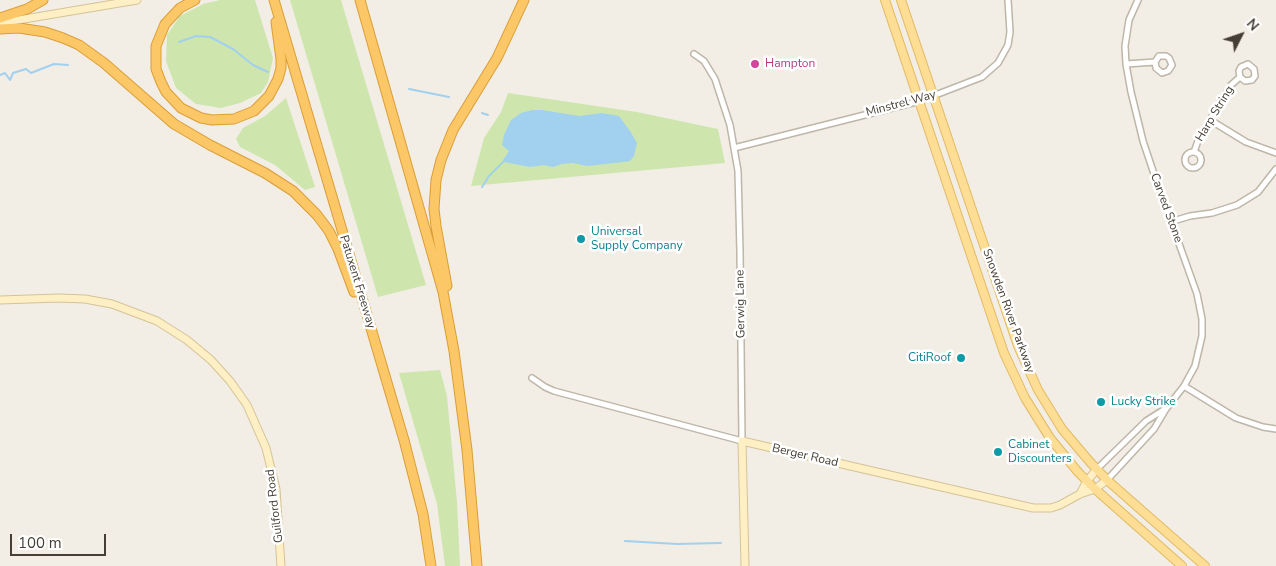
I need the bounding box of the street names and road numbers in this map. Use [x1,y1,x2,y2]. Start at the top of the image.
street label: Harp String [1193,84,1237,144]
street label: Minstrel Way [864,88,938,120]
street label: Carved Stone [1147,171,1185,245]
street label: Patuxent Freeway [336,233,378,331]
street label: Snowden River Parkway [979,247,1037,375]
street label: Gerwig Lane [733,269,749,339]
street label: Berger Road [771,441,839,471]
street label: Guilford Road [263,468,287,544]

